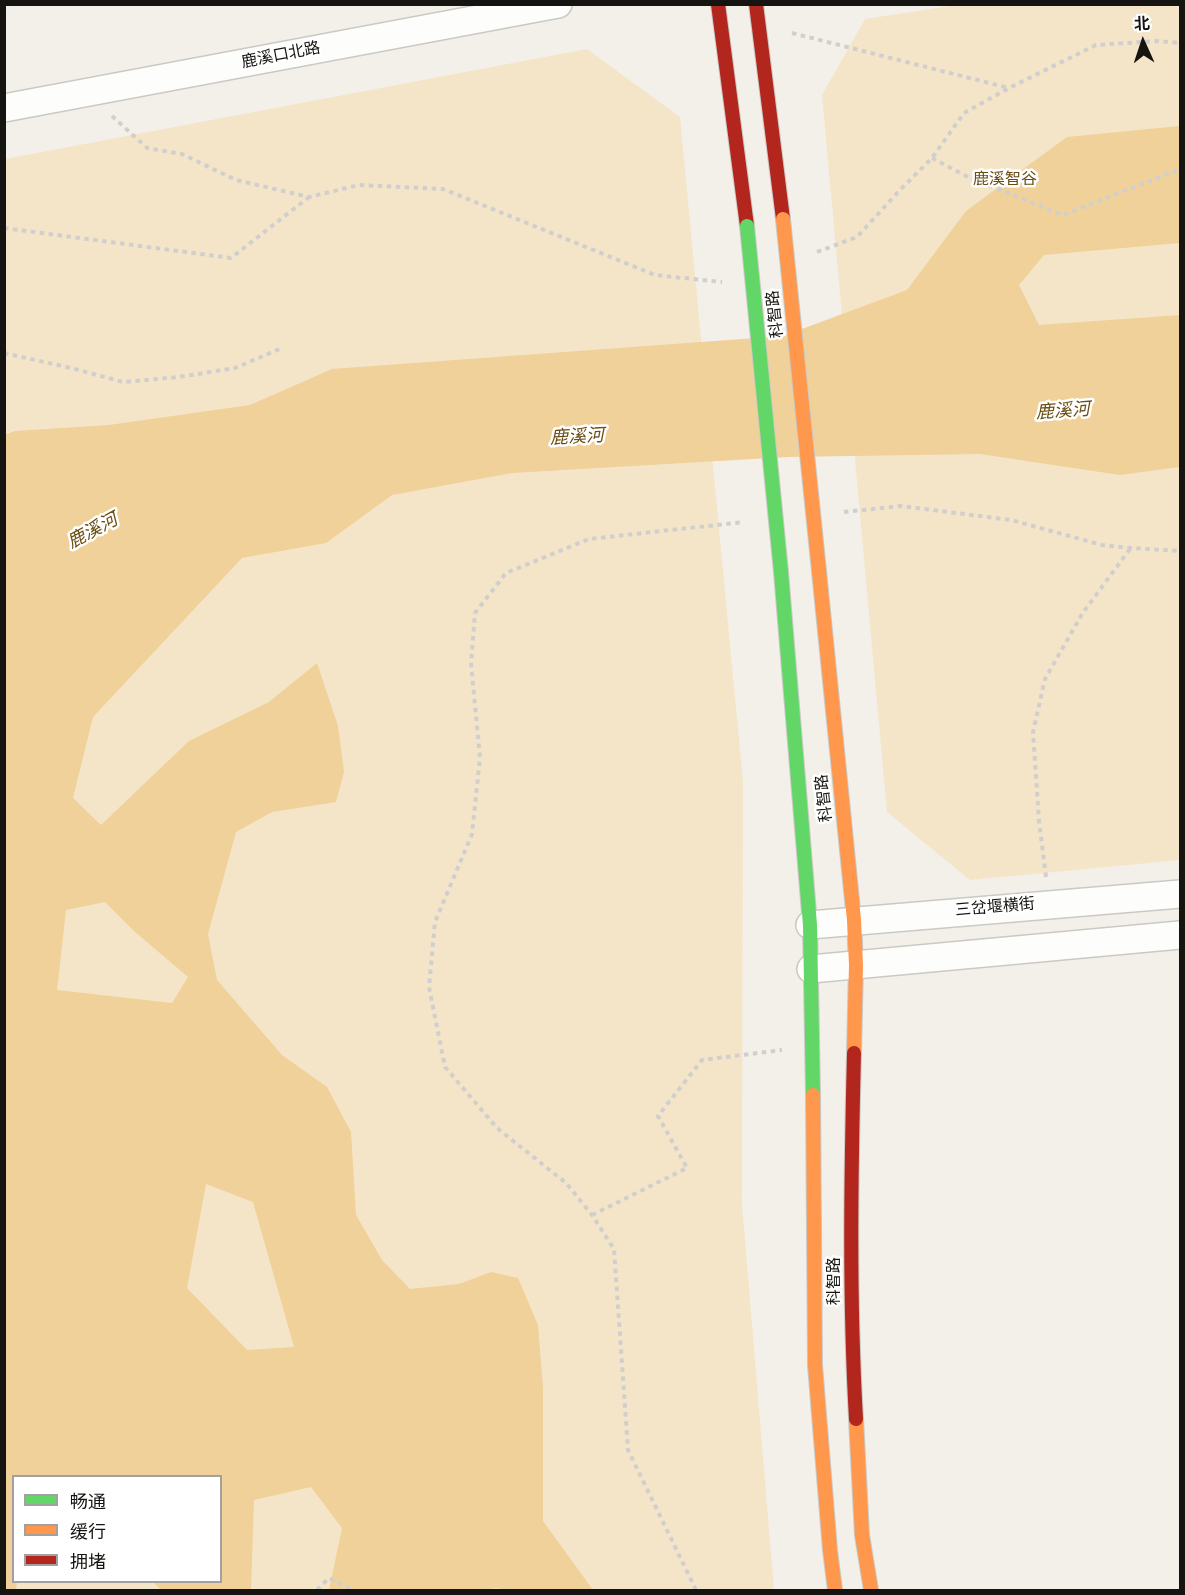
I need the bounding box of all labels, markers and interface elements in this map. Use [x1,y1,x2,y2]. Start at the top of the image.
north arrow [1113,12,1173,72]
text: 北 [1133,13,1151,35]
street label: 鹿溪口北路 [240,39,322,73]
park label: 鹿溪智谷 [973,170,1037,190]
street label: 科智路 [764,289,788,339]
water label: 鹿溪河 [1035,399,1091,425]
water label: 鹿溪河 [549,426,605,450]
water label: 鹿溪河 [64,510,122,554]
street label: 科智路 [813,773,837,823]
street label: 三岔堰横街 [954,895,1036,921]
street label: 科智路 [825,1257,845,1305]
legend [12,1475,222,1583]
text: 畅通 [70,1490,106,1514]
text: 缓行 [70,1520,106,1544]
text: 拥堵 [70,1550,106,1574]

